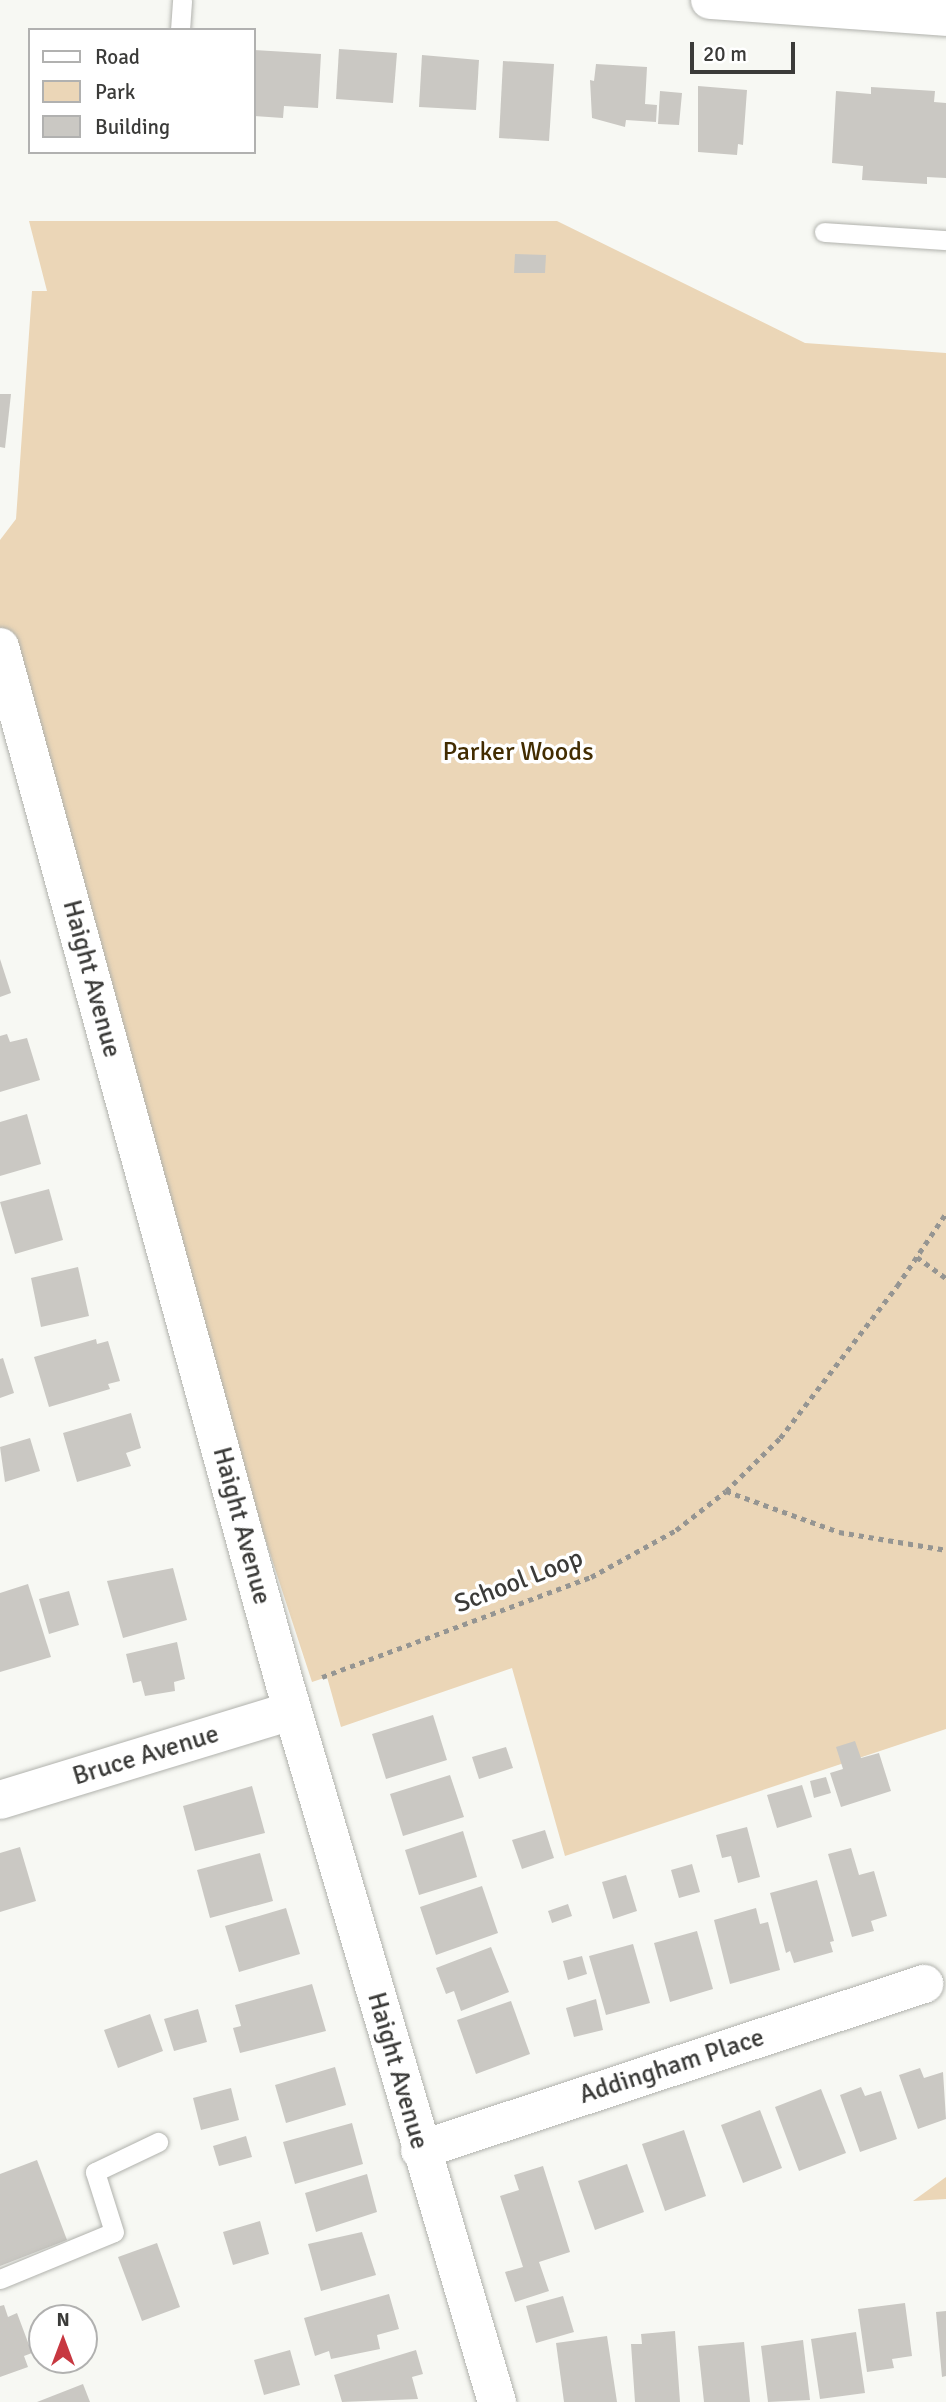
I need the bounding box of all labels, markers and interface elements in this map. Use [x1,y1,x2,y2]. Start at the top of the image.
legend [28,28,256,154]
scale bar [694,28,799,72]
text: 20 m [703,41,747,67]
text: Road [95,44,140,70]
text: Park [95,79,135,105]
text: Building [95,114,170,140]
park label: Parker Woods [442,737,594,769]
street label: Haight Avenue [55,897,127,1061]
street label: Haight Avenue [205,1444,277,1608]
street label: School Loop [450,1543,588,1621]
street label: Bruce Avenue [69,1719,223,1793]
street label: Haight Avenue [360,1989,434,2153]
street label: Addingham Place [576,2022,768,2112]
north arrow [28,2304,98,2374]
text: N [56,2308,70,2332]

